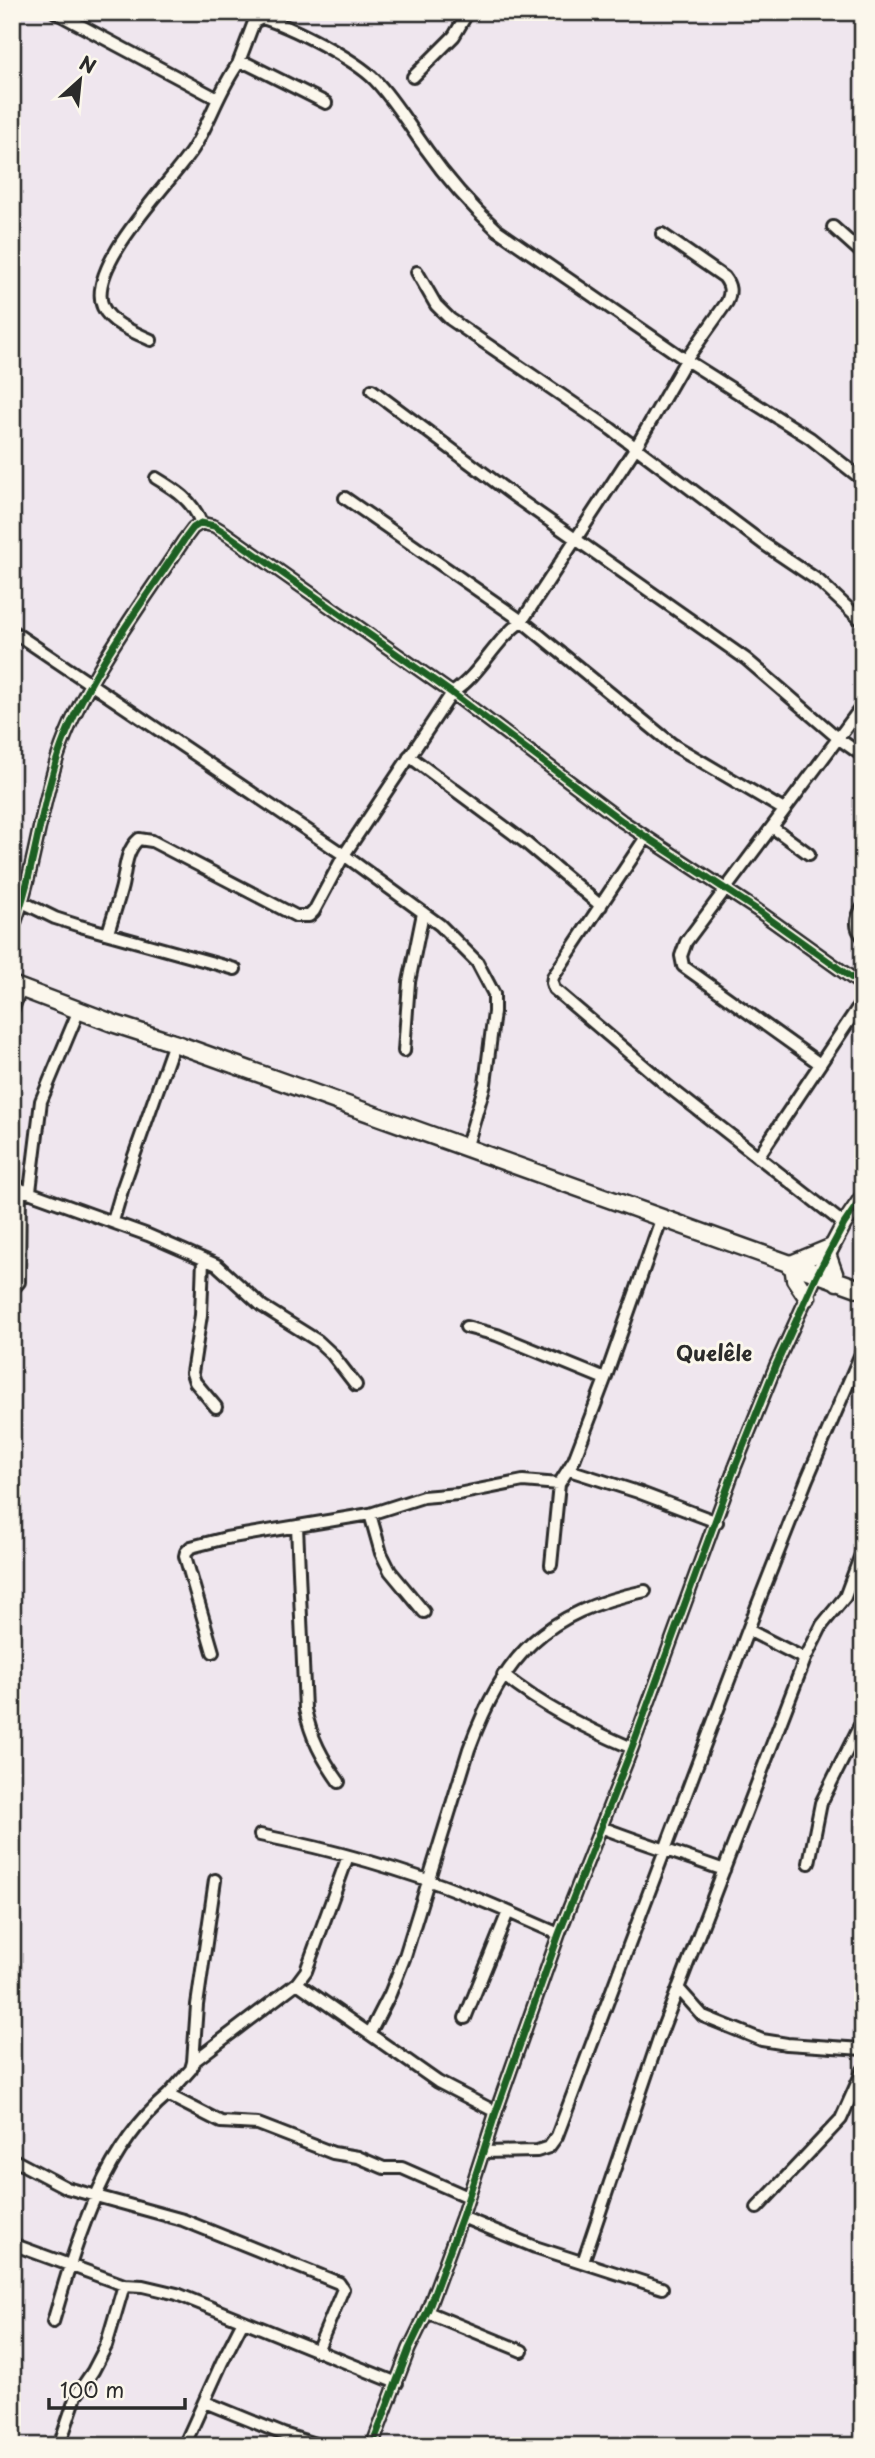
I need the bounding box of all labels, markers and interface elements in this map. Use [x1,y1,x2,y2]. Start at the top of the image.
north arrow [46,46,116,116]
text: N [75,48,101,80]
district label: Quelêle [676,1336,752,1368]
scale bar [49,2367,186,2411]
text: 100 m [60,2373,124,2405]

